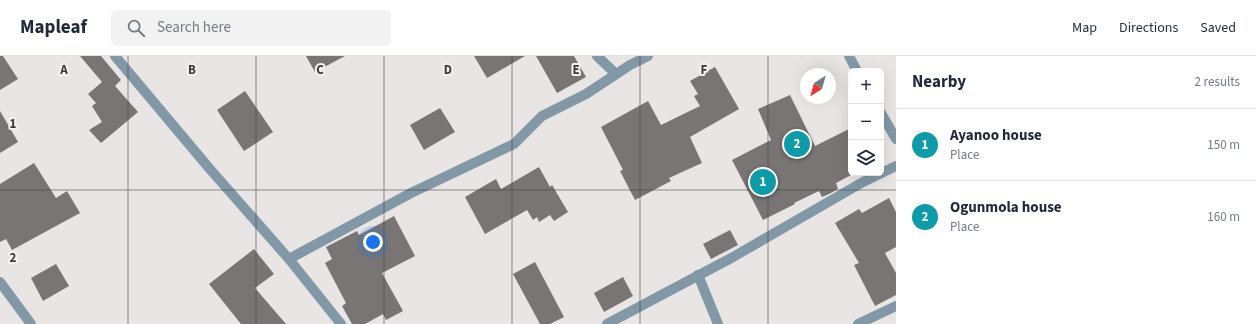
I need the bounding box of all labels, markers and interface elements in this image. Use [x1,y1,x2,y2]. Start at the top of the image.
search box [111,10,391,46]
text: Mapleaf [20,14,87,41]
icon: search [125,17,147,39]
text: Search here [157,17,231,38]
text: Map [1072,18,1097,38]
text: Directions [1119,18,1178,38]
text: Saved [1200,18,1236,38]
text: A [59,61,68,79]
text: B [188,61,196,79]
text: C [316,61,324,79]
text: D [444,61,452,79]
text: E [572,61,580,79]
text: F [701,61,708,79]
north arrow [800,68,836,104]
map controls [848,68,884,176]
button: + [848,68,884,104]
text: Nearby [912,70,966,94]
text: 2 results [1195,73,1240,91]
button: − [848,104,884,140]
text: 1 [10,115,17,133]
text: Ayanoo house [950,125,1042,146]
pin: 2 [784,129,810,159]
text: 1 [922,136,928,154]
text: 150 m [1207,136,1240,154]
button: layers [848,140,884,176]
text: Place [950,146,979,164]
pin: 1 [750,167,776,197]
text: Ogunmola house [950,197,1062,218]
text: 2 [922,208,928,226]
text: 160 m [1207,208,1240,226]
text: Place [950,218,979,236]
your location [363,232,383,252]
text: 2 [10,249,17,267]

